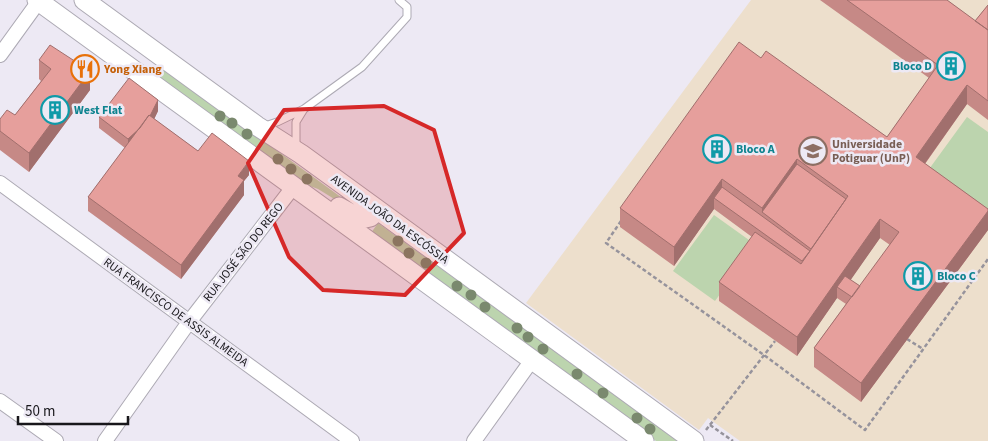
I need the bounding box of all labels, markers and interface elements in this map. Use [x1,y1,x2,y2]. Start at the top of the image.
building icon: Bloco D [936,51,966,81]
restaurant icon: Yong Xiang [70,54,100,84]
place label: Bloco D [893,58,932,75]
place label: Yong Xiang [103,61,162,78]
building icon: West Flat [40,95,70,125]
place label: West Flat [74,102,123,119]
building icon: Bloco A [702,134,732,164]
school or university icon: Universidade Potiguar (UnP) [798,136,828,166]
place label: Universidade Potiguar (UnP) [832,136,910,167]
place label: Bloco A [736,141,775,158]
street label: AVENIDA JOÃO DA ESCÓSSIA [327,171,453,268]
street label: RUA JOSÉ SÃO DO REGO [199,199,288,305]
street label: RUA FRANCISCO DE ASSIS ALMEIDA [100,254,252,371]
building icon: Bloco C [903,261,933,291]
place label: Bloco C [937,268,976,285]
scale bar [18,394,128,426]
text: 50 m [25,401,55,422]

